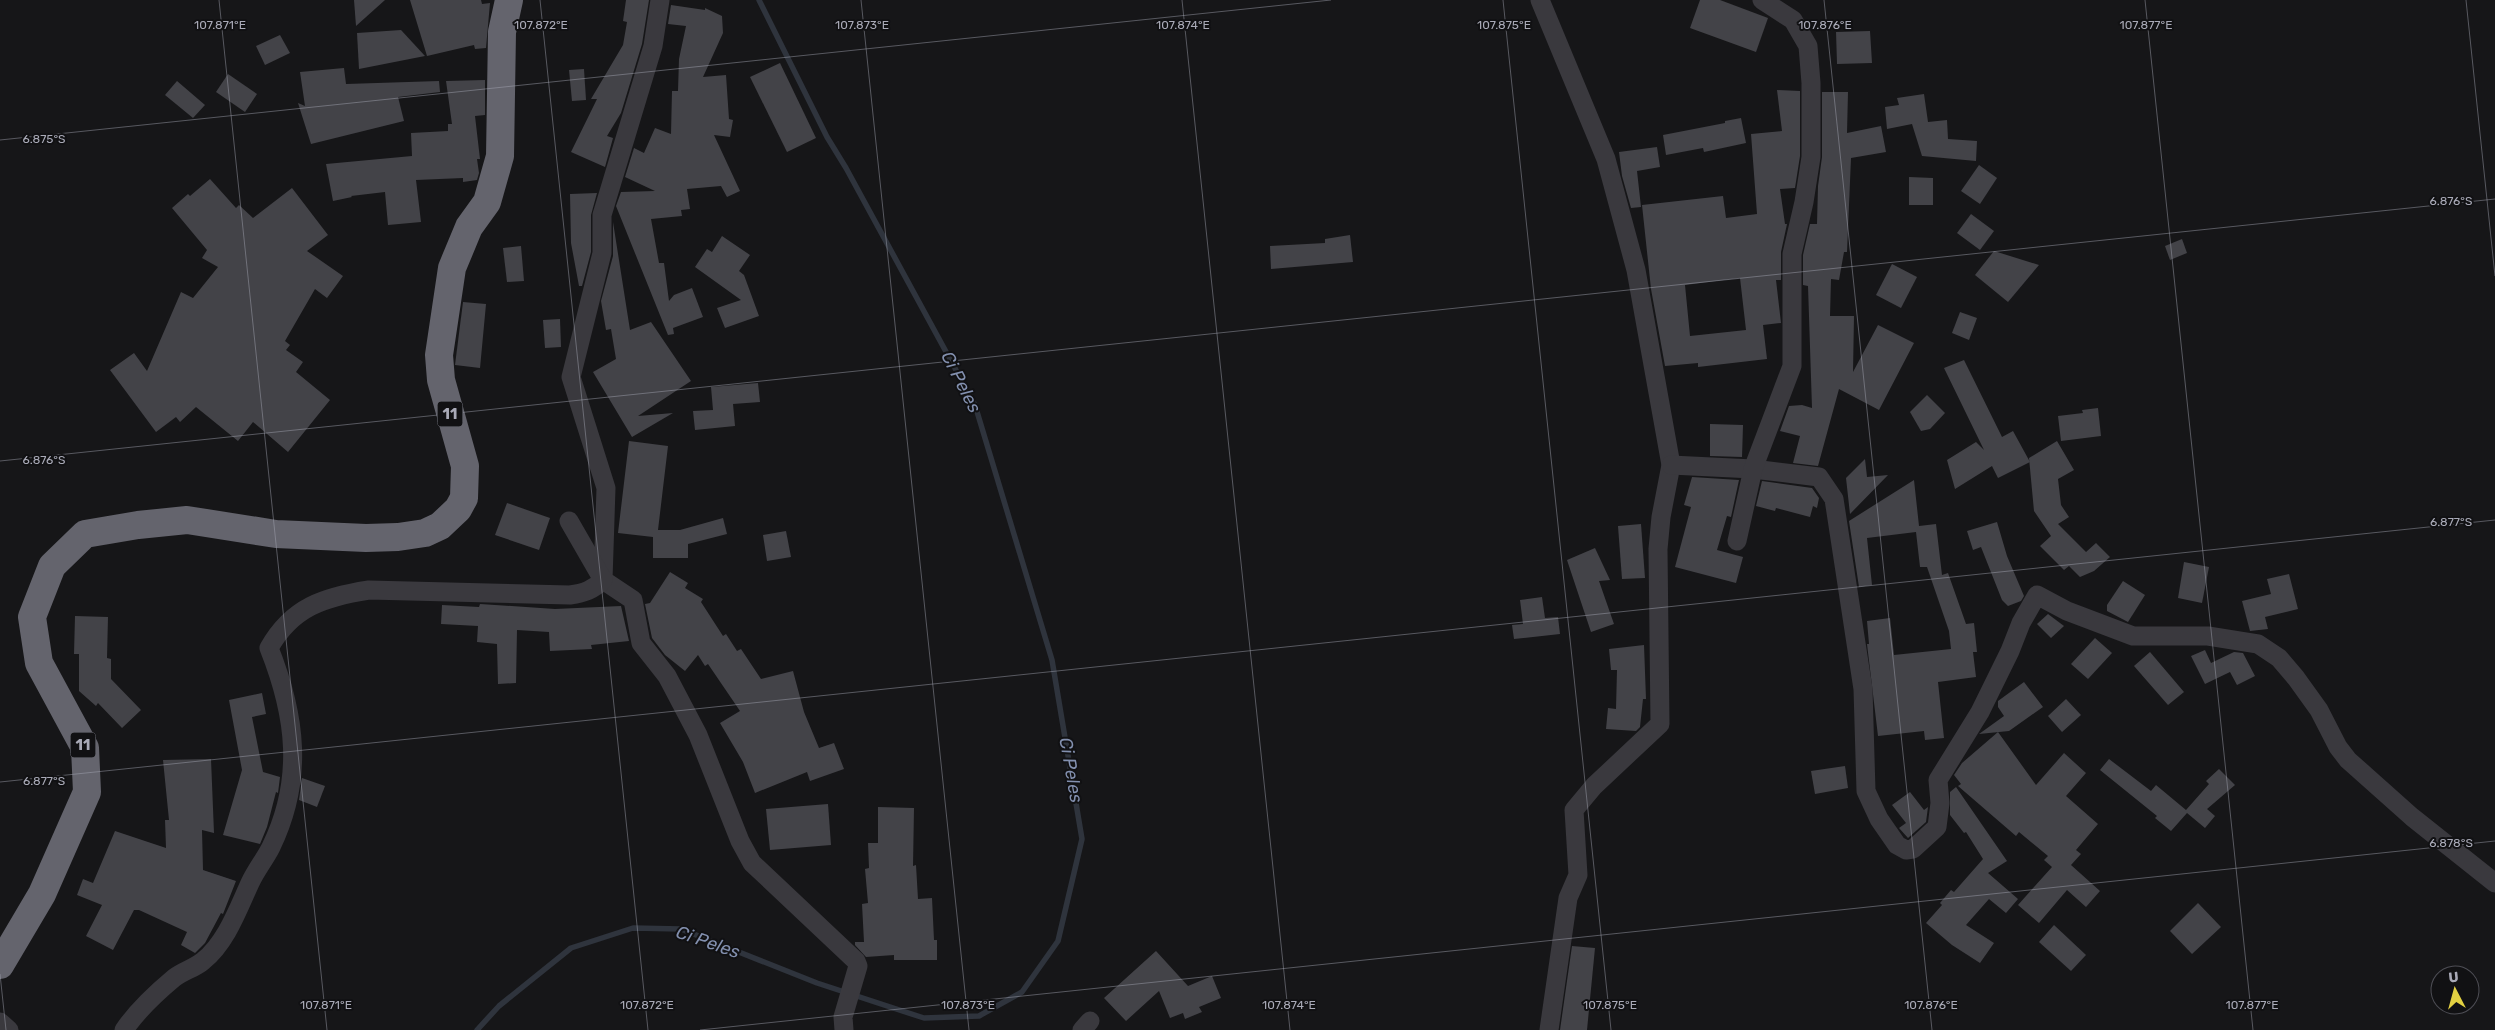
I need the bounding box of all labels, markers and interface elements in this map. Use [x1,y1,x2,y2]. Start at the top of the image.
text: 107.871°E [194,18,246,32]
text: 107.872°E [514,18,568,32]
text: 107.873°E [835,18,889,32]
text: 107.874°E [1156,18,1210,32]
text: 107.875°E [1477,18,1531,32]
text: 107.876°E [1798,18,1852,32]
text: 107.877°E [2120,18,2172,32]
text: 6.875°S [22,132,66,146]
text: 6.876°S [2430,194,2472,208]
water label: Ci Peles [936,348,986,416]
road number: 11 [438,402,462,426]
text: 6.876°S [23,453,65,467]
text: 6.877°S [2430,515,2472,529]
road number: 11 [70,732,96,758]
water label: Ci Peles [1054,736,1088,804]
text: 6.877°S [23,774,65,788]
text: 6.878°S [2429,836,2473,850]
water label: Ci Peles [673,921,743,963]
north arrow [2430,965,2480,1015]
text: U [2448,969,2460,987]
text: 107.871°E [300,998,352,1012]
text: 107.872°E [620,998,674,1012]
text: 107.873°E [941,998,995,1012]
text: 107.874°E [1262,998,1316,1012]
text: 107.875°E [1583,998,1637,1012]
text: 107.876°E [1904,998,1958,1012]
text: 107.877°E [2226,998,2278,1012]

